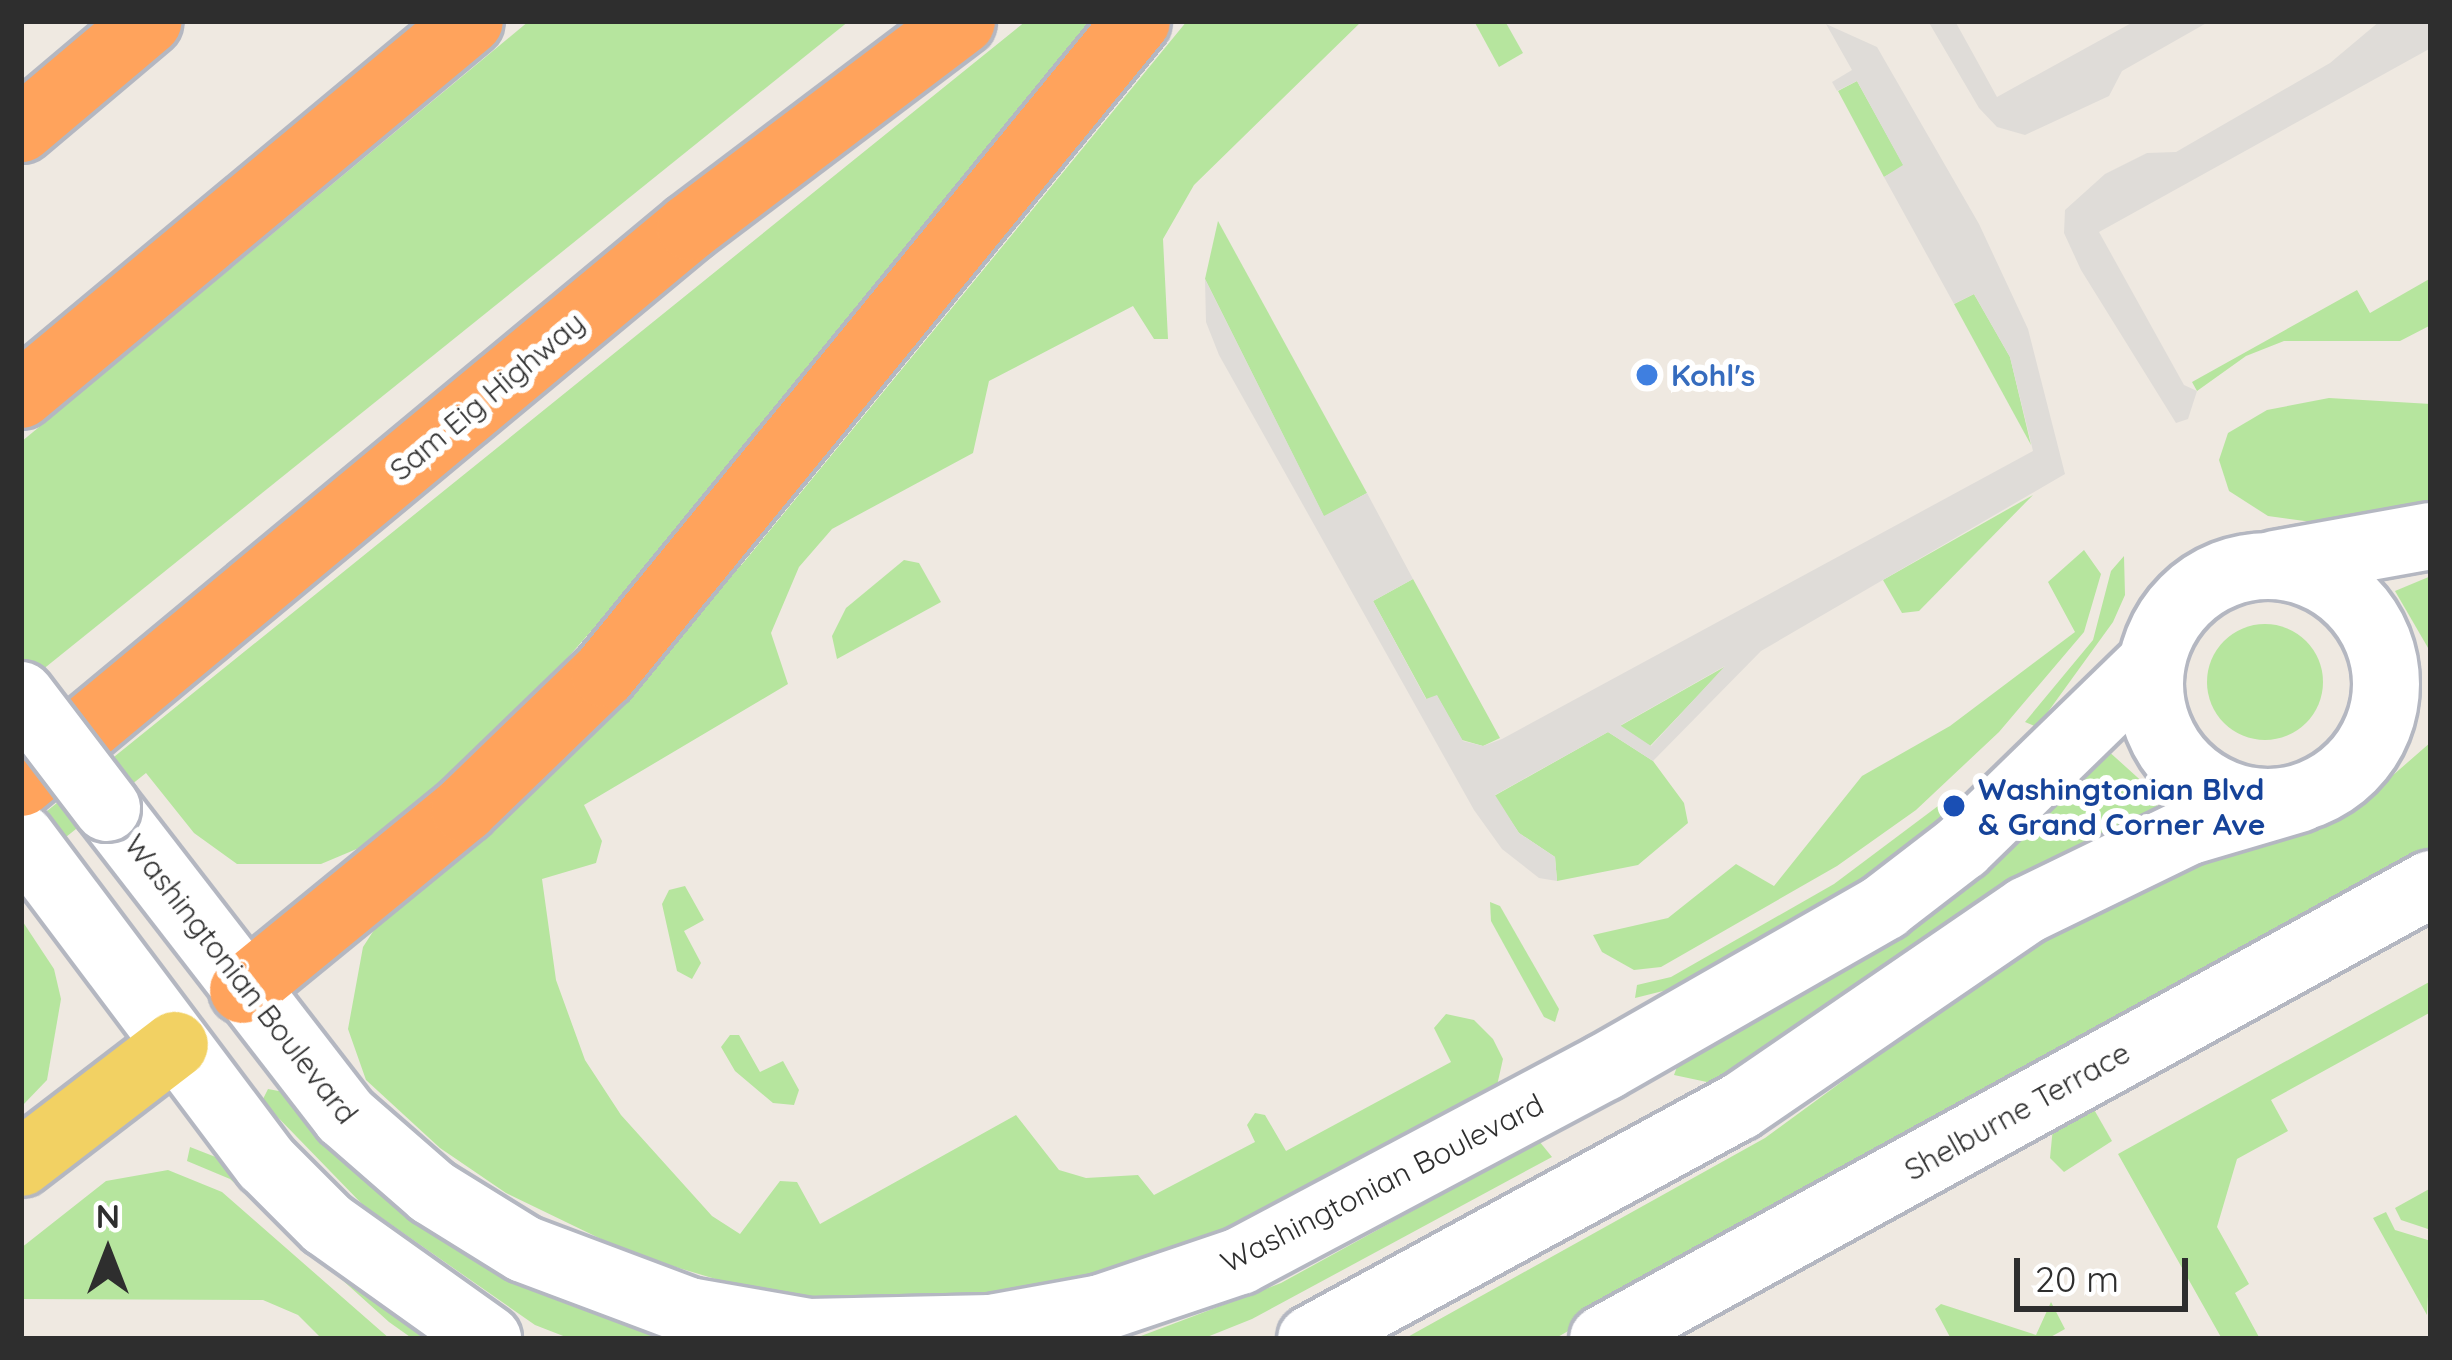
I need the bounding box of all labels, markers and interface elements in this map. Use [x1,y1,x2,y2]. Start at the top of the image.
street label: Sam Eig Highway [382,304,592,488]
place label: Kohl's [1671,357,1755,393]
marker: Kohl's [1634,362,1660,388]
place label: Washingtonian Blvd & Grand Corner Ave [1978,771,2265,842]
marker: Washingtonian Blvd & Grand Corner Ave [1941,793,1967,819]
street label: Washingtonian Boulevard [117,827,365,1131]
street label: Shelburne Terrace [1898,1034,2136,1188]
street label: Washingtonian Boulevard [1215,1086,1549,1280]
north arrow [48,1192,168,1312]
text: N [96,1195,120,1236]
scale bar [2020,1234,2194,1308]
text: 20 m [2035,1256,2119,1301]

